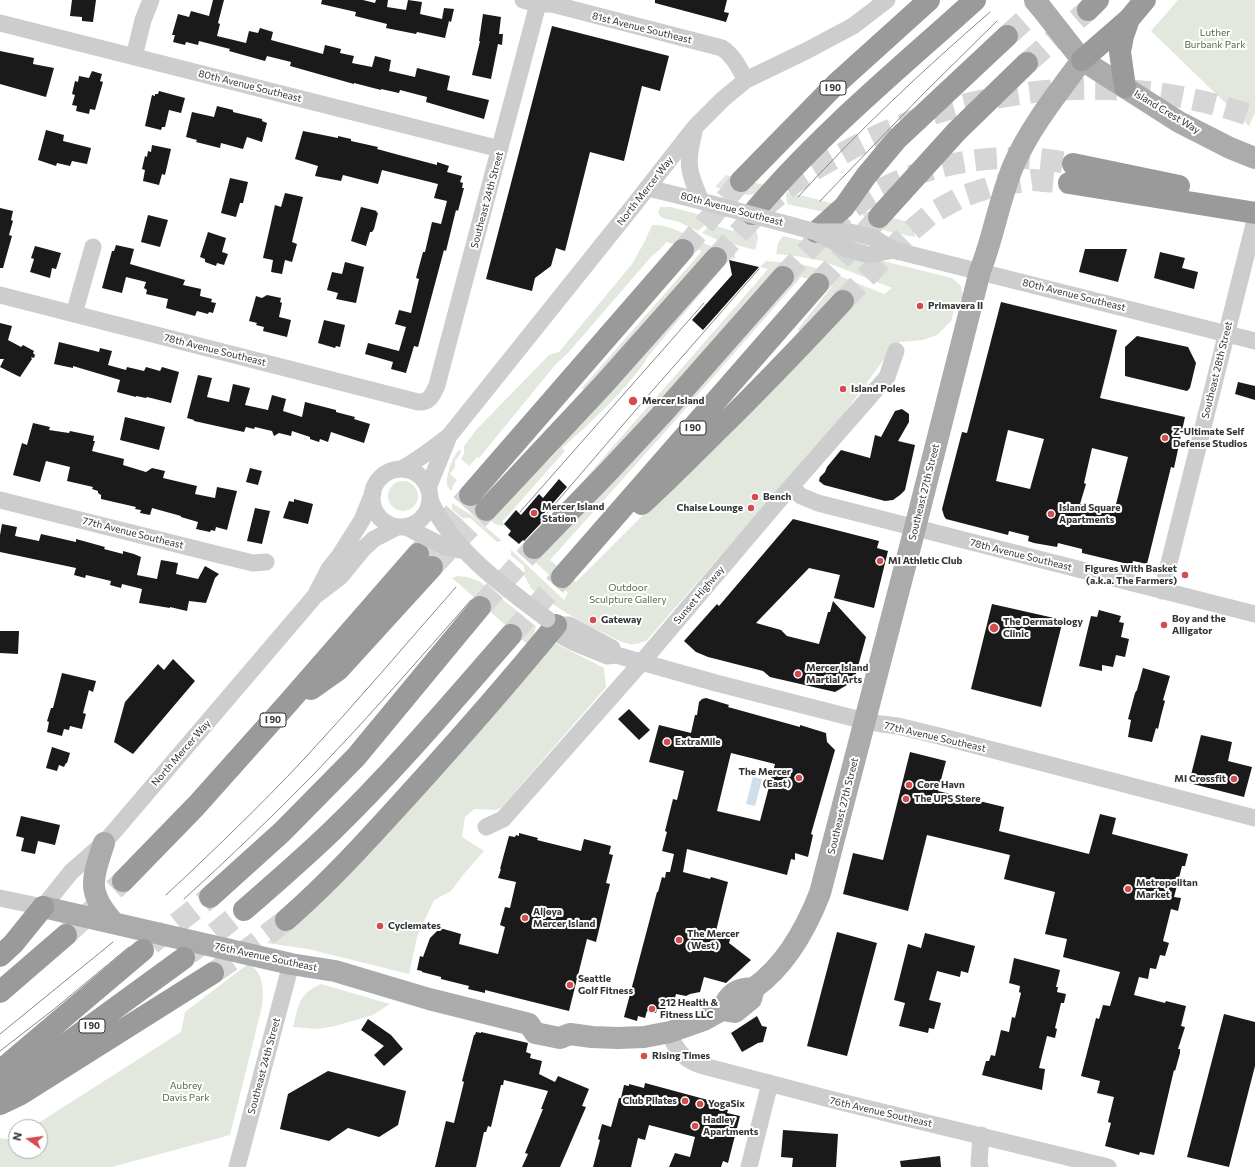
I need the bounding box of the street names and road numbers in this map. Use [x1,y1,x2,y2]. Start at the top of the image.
street label: 81st Avenue Southeast [591,10,693,46]
street label: 80th Avenue Southeast [197,67,303,105]
road number: I 90 [820,81,846,95]
street label: Island Crest Way [1132,88,1202,136]
street label: Southeast 24th Street [468,150,506,250]
street label: North Mercer Way [614,154,676,228]
street label: 80th Avenue Southeast [679,189,785,229]
street label: 80th Avenue Southeast [1021,276,1127,314]
street label: Southeast 28th Street [1199,320,1235,420]
street label: 78th Avenue Southeast [163,332,267,368]
road number: I 90 [680,421,706,435]
street label: Southeast 27th Street [906,442,942,542]
street label: 77th Avenue Southeast [81,515,185,551]
street label: 78th Avenue Southeast [969,537,1073,573]
street label: Sunset Highway [671,563,727,627]
road number: I 90 [260,713,286,727]
street label: North Mercer Way [149,717,213,789]
street label: 77th Avenue Southeast [883,719,987,755]
street label: Southeast 27th Street [825,756,861,856]
street label: 76th Avenue Southeast [214,940,318,974]
street label: Southeast 24th Street [245,1016,283,1116]
road number: I 90 [79,1019,105,1033]
street label: 76th Avenue Southeast [829,1094,933,1130]

